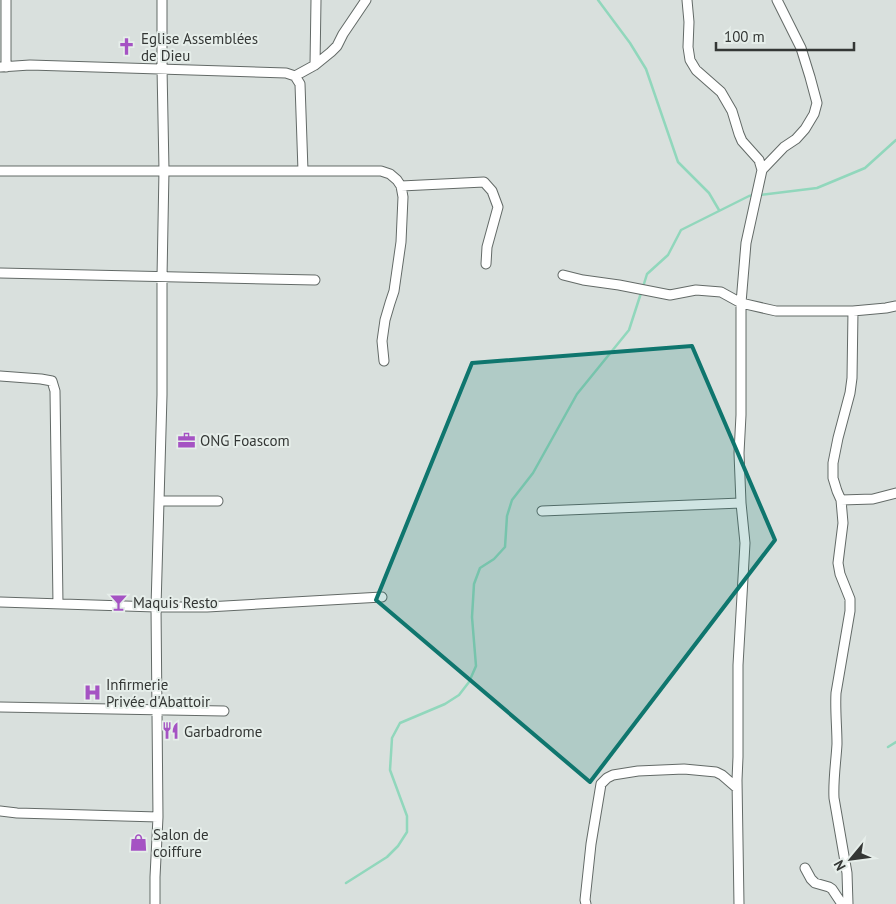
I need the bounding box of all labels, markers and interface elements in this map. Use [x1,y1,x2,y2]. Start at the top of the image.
scale bar [716,20,854,52]
text: 100 m [724,27,765,46]
place label: Eglise Assemblées de Dieu [141,29,258,65]
church icon: Eglise Assemblées de Dieu [117,37,137,57]
office icon: ONG Foascom [176,430,196,450]
place label: ONG Foascom [200,431,290,450]
bar icon: Maquis Resto [109,592,129,612]
place label: Maquis Resto [133,593,218,612]
place label: Infirmerie Privée d'Abattoir [106,675,210,711]
hospital icon: Infirmerie Privée d'Abattoir [82,683,102,703]
restaurant icon: Garbadrome [160,721,180,741]
place label: Garbadrome [184,722,262,741]
place label: Salon de coiffure [153,825,209,861]
shop icon: Salon de coiffure [129,833,149,853]
north arrow [826,834,876,884]
text: N [830,857,850,874]

